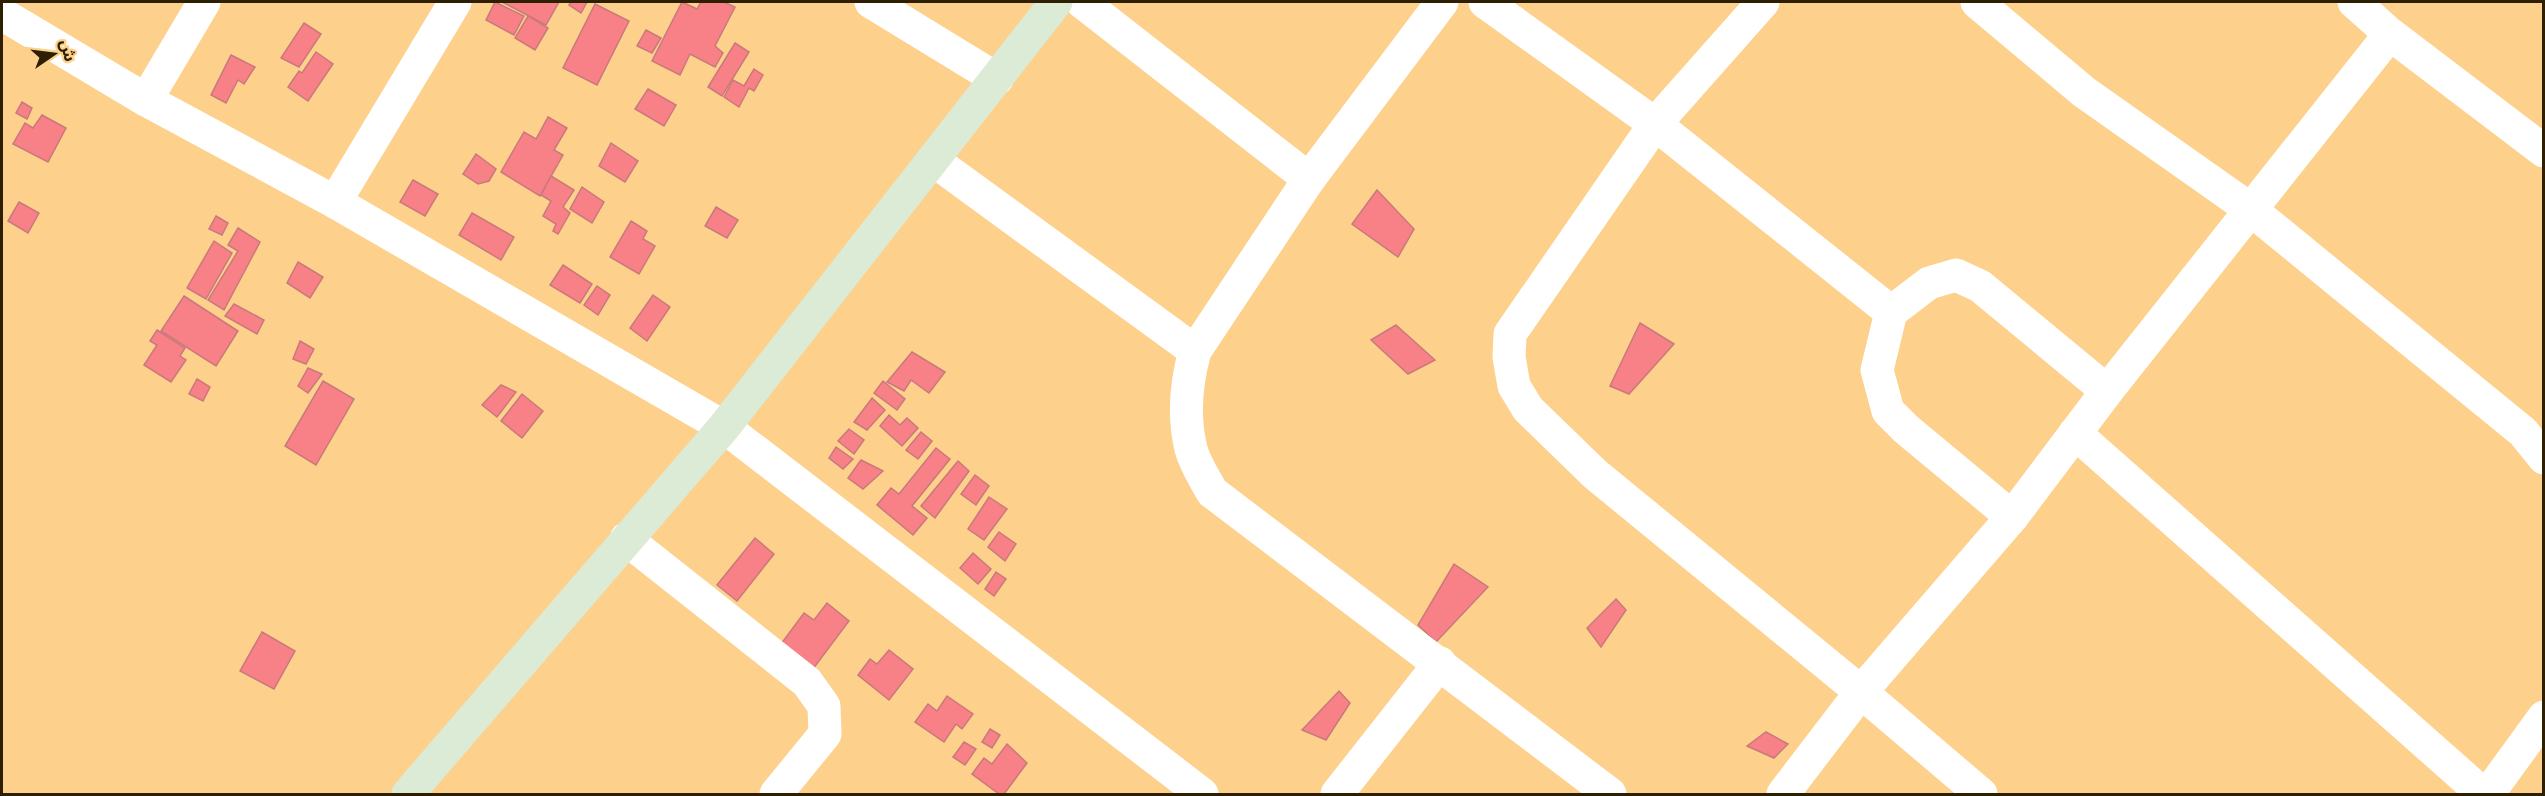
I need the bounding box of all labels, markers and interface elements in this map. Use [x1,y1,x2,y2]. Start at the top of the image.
north arrow [24,24,84,84]
text: ش [56,38,80,64]

